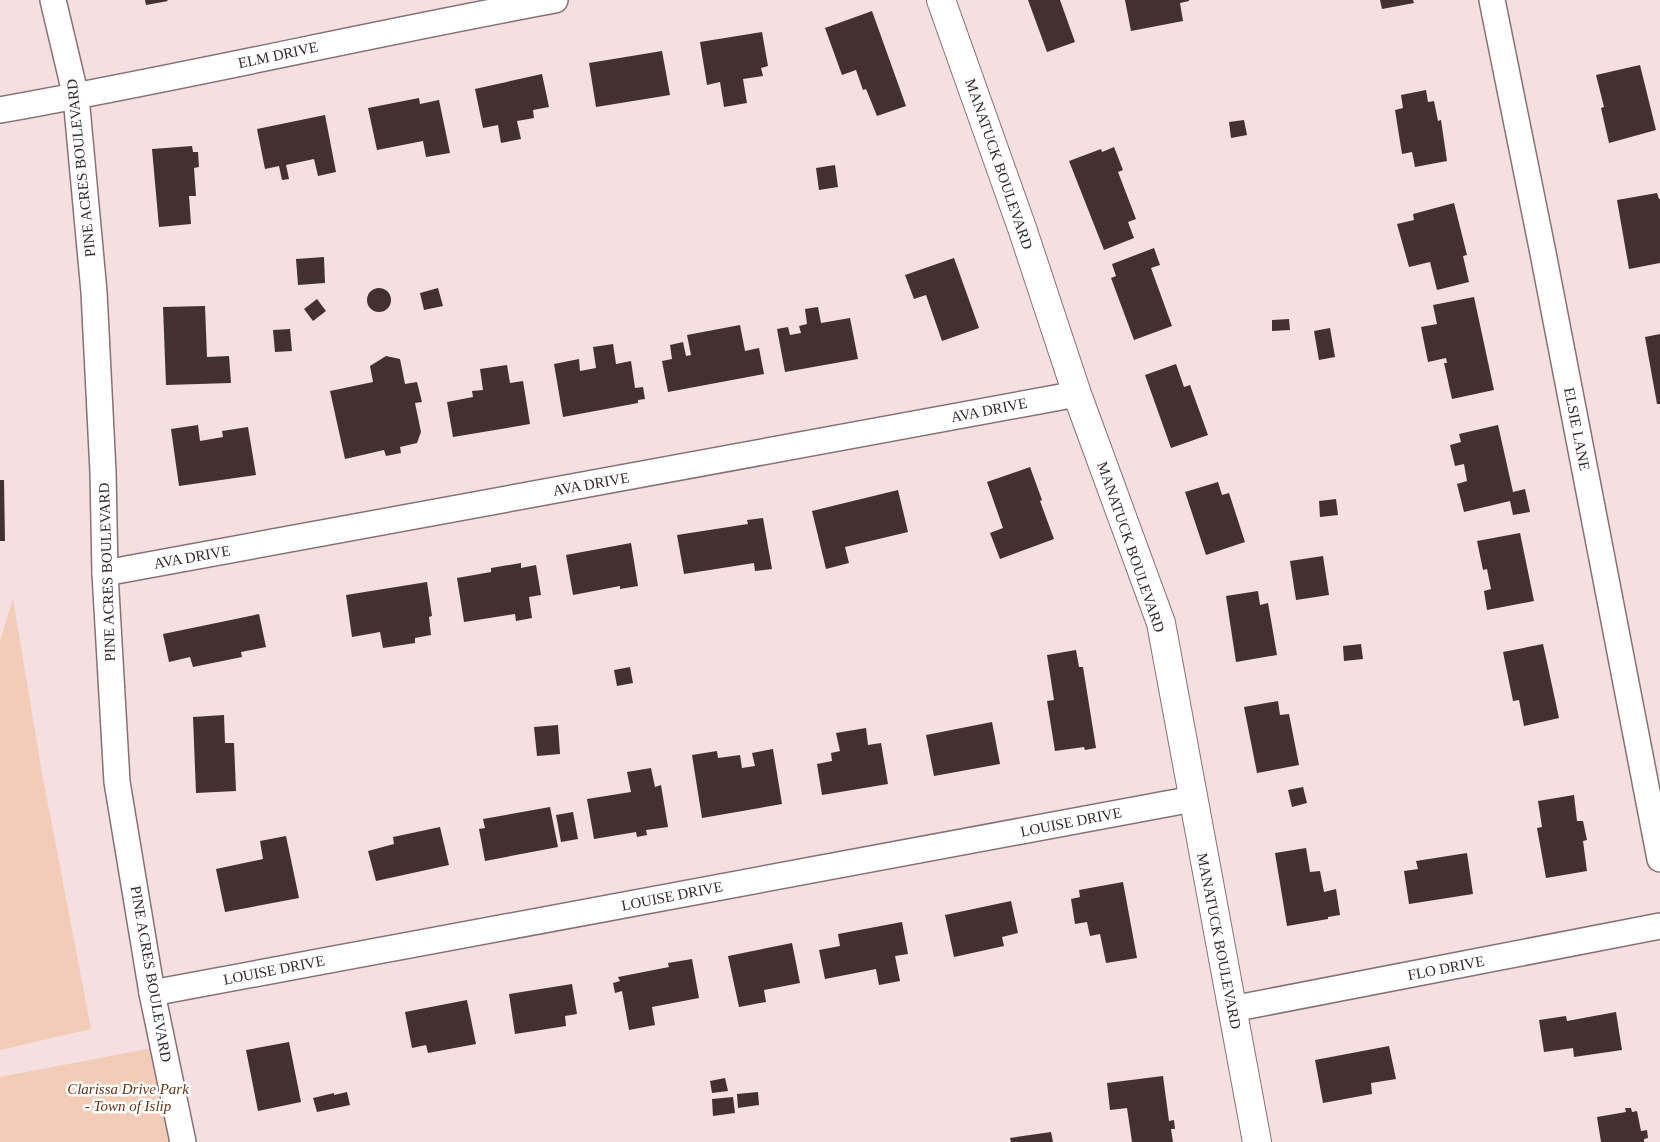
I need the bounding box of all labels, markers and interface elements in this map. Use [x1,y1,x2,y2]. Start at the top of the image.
street label: ELM DRIVE [237,39,319,71]
street label: MANATUCK BOULEVARD [962,77,1036,252]
street label: PINE ACRES BOULEVARD [64,78,98,258]
street label: ELSIE LANE [1561,386,1593,472]
street label: AVA DRIVE [949,395,1029,425]
street label: MANATUCK BOULEVARD [1094,460,1168,635]
street label: AVA DRIVE [552,469,630,499]
street label: PINE ACRES BOULEVARD [96,482,118,662]
street label: AVA DRIVE [153,542,231,572]
street label: LOUISE DRIVE [1019,804,1123,840]
street label: MANATUCK BOULEVARD [1194,851,1244,1031]
street label: LOUISE DRIVE [620,878,724,914]
street label: PINE ACRES BOULEVARD [128,885,174,1064]
street label: LOUISE DRIVE [222,952,326,988]
street label: FLO DRIVE [1406,953,1486,983]
park label: Clarissa Drive Park - Town of Islip [67,1081,189,1114]

